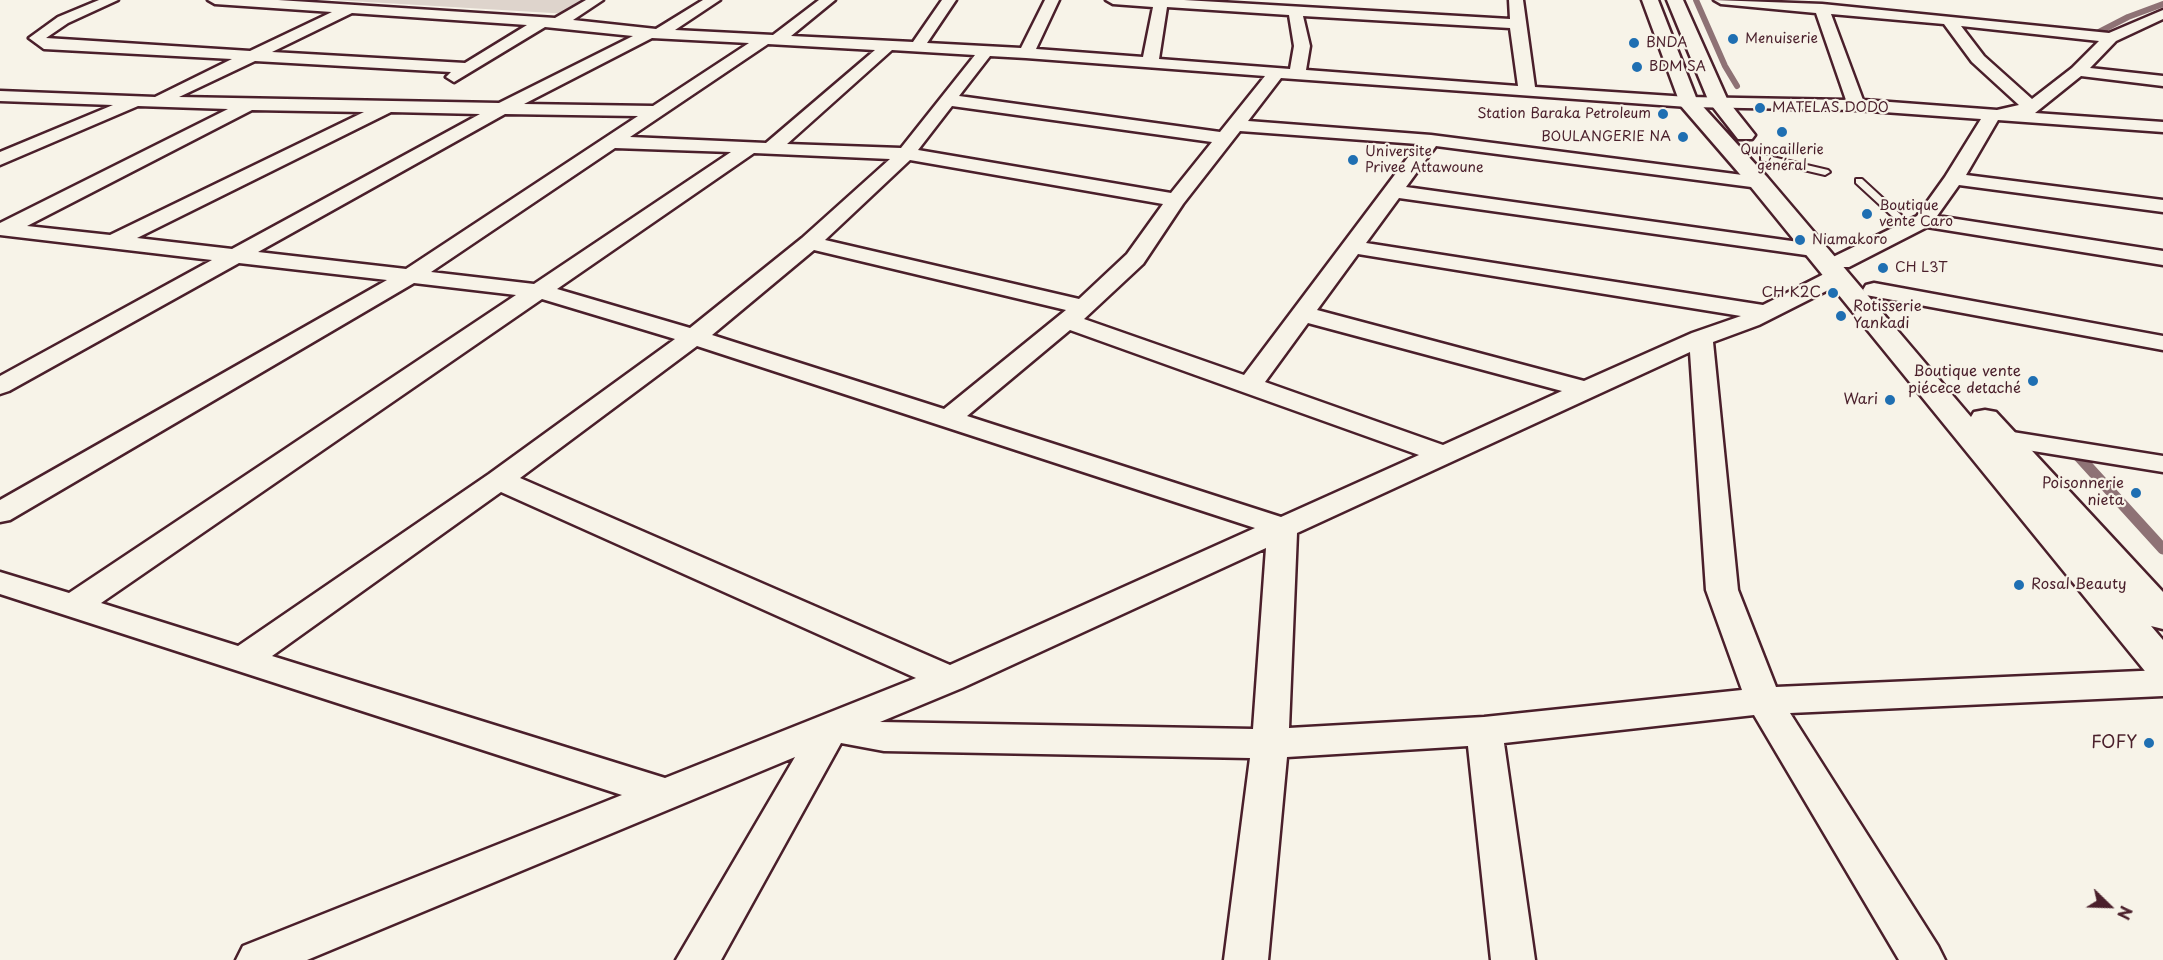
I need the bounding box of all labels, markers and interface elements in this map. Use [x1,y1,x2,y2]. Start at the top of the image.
place label: Menuiserie [1745,31,1818,47]
marker: Menuiserie [1726,32,1740,46]
place label: BNDA [1646,35,1687,51]
marker: BNDA [1627,36,1641,50]
place label: BDM SA [1649,59,1706,75]
marker: BDM SA [1630,60,1644,74]
place label: MATELAS DODO [1772,100,1889,116]
marker: MATELAS DODO [1753,101,1767,115]
place label: Station Baraka Petroleum [1477,106,1651,122]
marker: Station Baraka Petroleum [1656,107,1670,121]
marker: Quincaillerie général [1775,125,1789,139]
place label: BOULANGERIE NA [1541,129,1671,145]
marker: BOULANGERIE NA [1676,130,1690,144]
place label: Quincaillerie général [1740,142,1824,174]
place label: Universite Privee Attawoune [1365,144,1484,176]
marker: Universite Privee Attawoune [1346,153,1360,167]
place label: Boutique vente Caro [1879,198,1953,231]
marker: Boutique vente Caro [1860,207,1874,221]
place label: Niamakoro [1812,232,1887,248]
marker: Niamakoro [1793,233,1807,247]
place label: CH L3T [1895,260,1947,276]
marker: CH L3T [1876,261,1890,275]
place label: CH K2C [1762,284,1821,302]
marker: CH K2C [1826,286,1840,300]
place label: Rotisserie Yankadi [1853,298,1922,333]
marker: Rotisserie Yankadi [1834,309,1848,323]
place label: Boutique vente piécece detaché [1908,363,2021,398]
marker: Boutique vente piécece detaché [2026,374,2040,388]
place label: Wari [1844,391,1878,409]
marker: Wari [1883,393,1897,407]
place label: Poisonnerie nieta [2042,475,2124,510]
marker: Poisonnerie nieta [2129,486,2143,500]
place label: Rosal Beauty [2031,576,2127,594]
marker: Rosal Beauty [2012,578,2026,592]
place label: FOFY [2091,732,2137,754]
marker: FOFY [2142,736,2156,750]
north arrow [2079,876,2139,936]
text: N [2112,903,2139,924]

